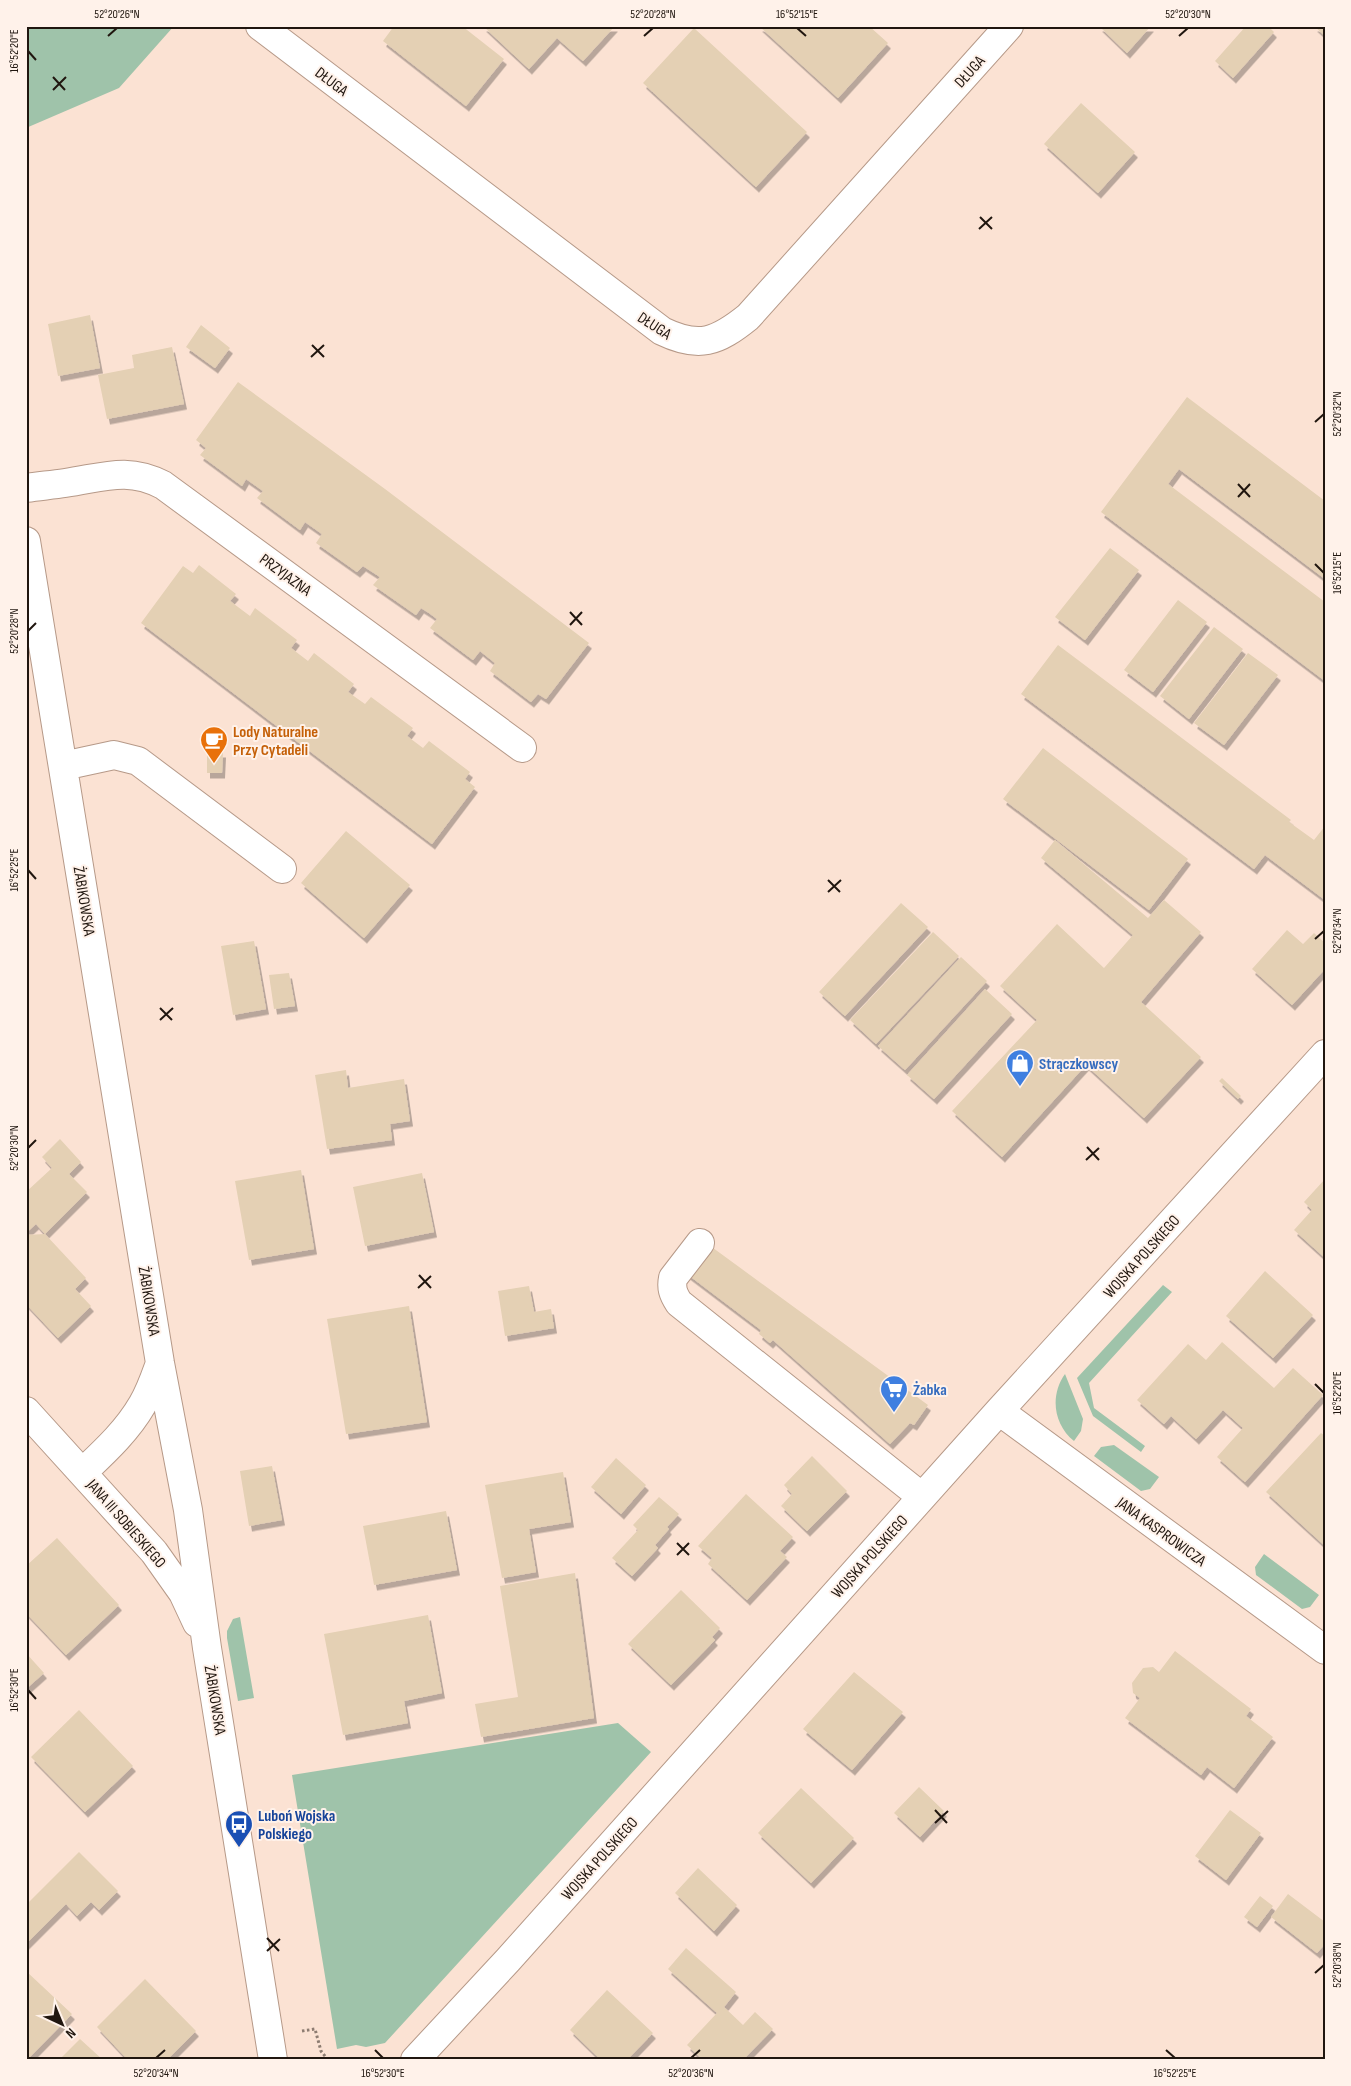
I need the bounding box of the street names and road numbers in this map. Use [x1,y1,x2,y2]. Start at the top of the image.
street label: DŁUGA [951,52,989,92]
street label: DŁUGA [311,64,351,101]
street label: DŁUGA [634,308,675,344]
street label: PRZYJAZNA [256,550,315,600]
street label: ŻABIKOWSKA [69,865,98,937]
street label: WOJSKA POLSKIEGO [1100,1212,1184,1302]
street label: ŻABIKOWSKA [134,1265,163,1337]
street label: JANA III SOBIESKIEGO [82,1475,170,1572]
street label: JANA KASPROWICZA [1112,1493,1209,1571]
street label: WOJSKA POLSKIEGO [828,1512,912,1602]
street label: ŻABIKOWSKA [200,1664,229,1736]
street label: WOJSKA POLSKIEGO [558,1814,642,1904]

